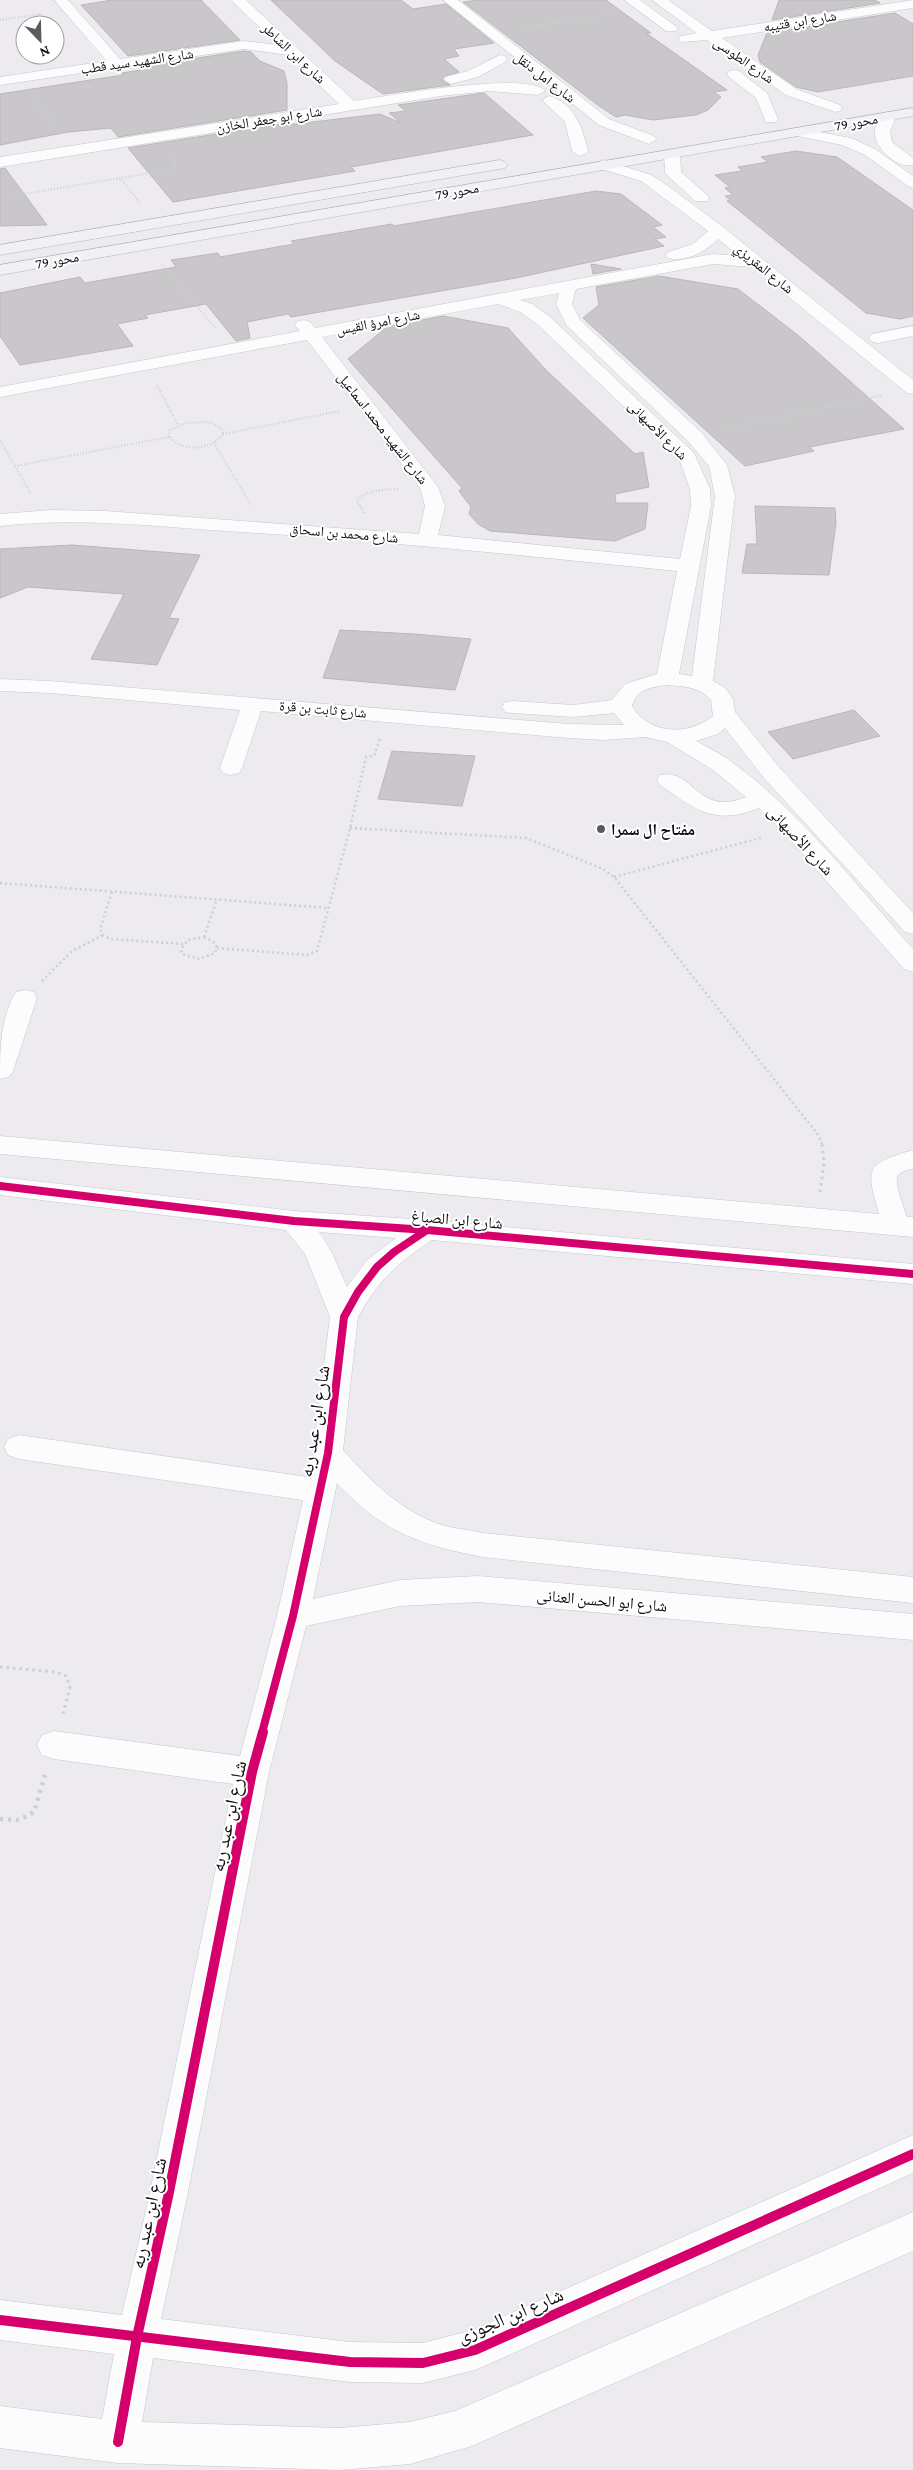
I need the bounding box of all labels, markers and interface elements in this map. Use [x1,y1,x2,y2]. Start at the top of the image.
street label: شارع ابن قتيبه [762,7,838,37]
north arrow [15,15,65,65]
street label: شارع ابن الشاطر [257,19,329,88]
street label: شارع الطوسى [710,33,777,88]
text: N [37,43,53,61]
street label: شارع الشهيد سيد قطب [79,45,195,79]
street label: شارع امل دنقل [510,48,579,107]
street label: شارع ابو جعفر الخازن [215,103,323,137]
street label: محور 79 [833,110,879,135]
street label: محور 79 [434,179,480,204]
street label: شارع المقريزي [729,239,797,299]
street label: محور 79 [34,248,80,273]
street label: شارع امرؤ القيس [335,306,422,340]
street label: شارع الشهيد محمد اسماعيل [333,369,432,488]
street label: شارع الأصبهانى [624,397,691,464]
street label: شارع محمد بن اسحاق [289,520,399,548]
street label: شارع ثابت بن قرة [279,697,367,723]
street label: شارع الأصبهانى [763,802,837,880]
place label: مفتاح ال سمرا [611,821,695,840]
marker: مفتاح ال سمرا [595,823,607,835]
street label: شارع ابن الصباغ [410,1207,504,1234]
street label: شارع ابن عبد ربه [295,1364,335,1479]
street label: شارع ابو الحسن العنانى [536,1586,668,1617]
street label: شارع ابن عبد ربه [206,1759,251,1874]
street label: شارع ابن عبد ربه [126,2156,171,2271]
street label: شارع ابن الجوزى [454,2284,567,2348]

